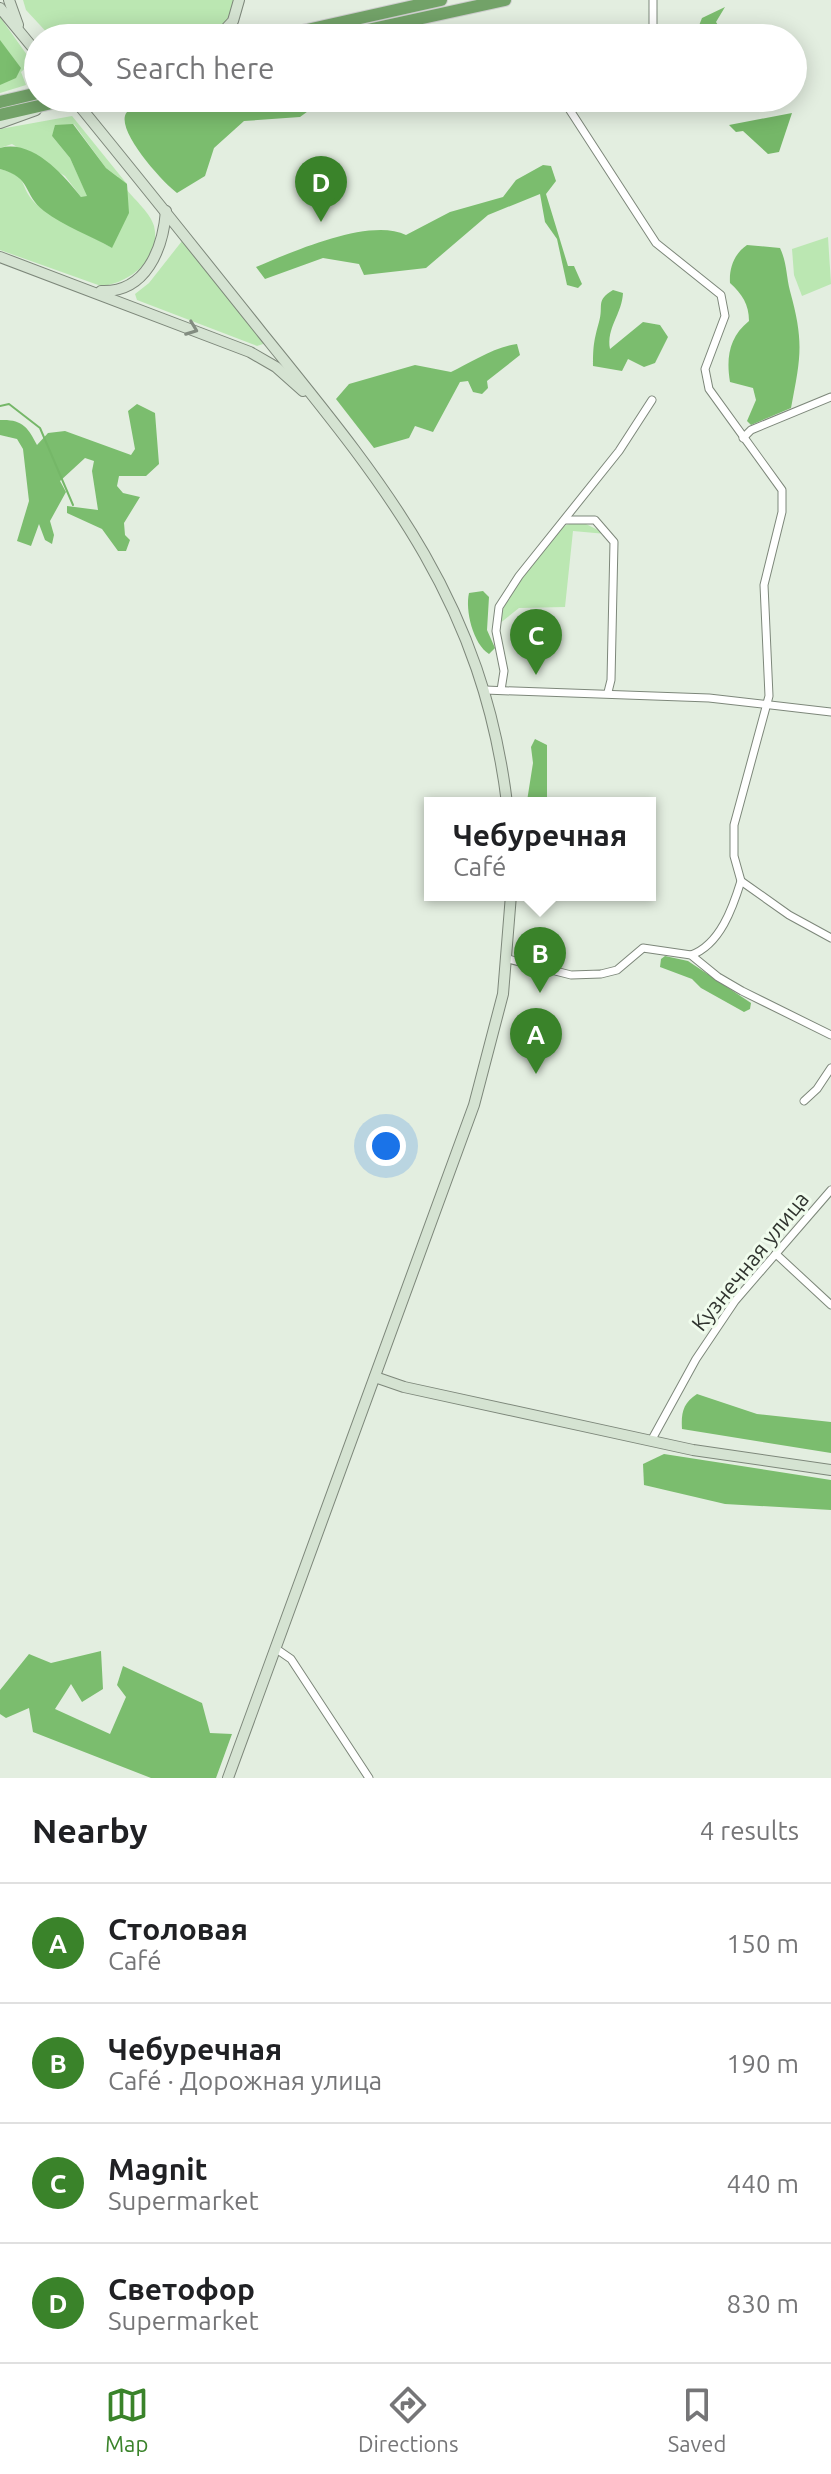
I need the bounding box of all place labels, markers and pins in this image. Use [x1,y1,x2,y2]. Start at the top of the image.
pin: D [295,156,347,222]
pin: C [510,609,562,675]
pin: B [514,927,566,993]
pin: A [510,1008,562,1074]

